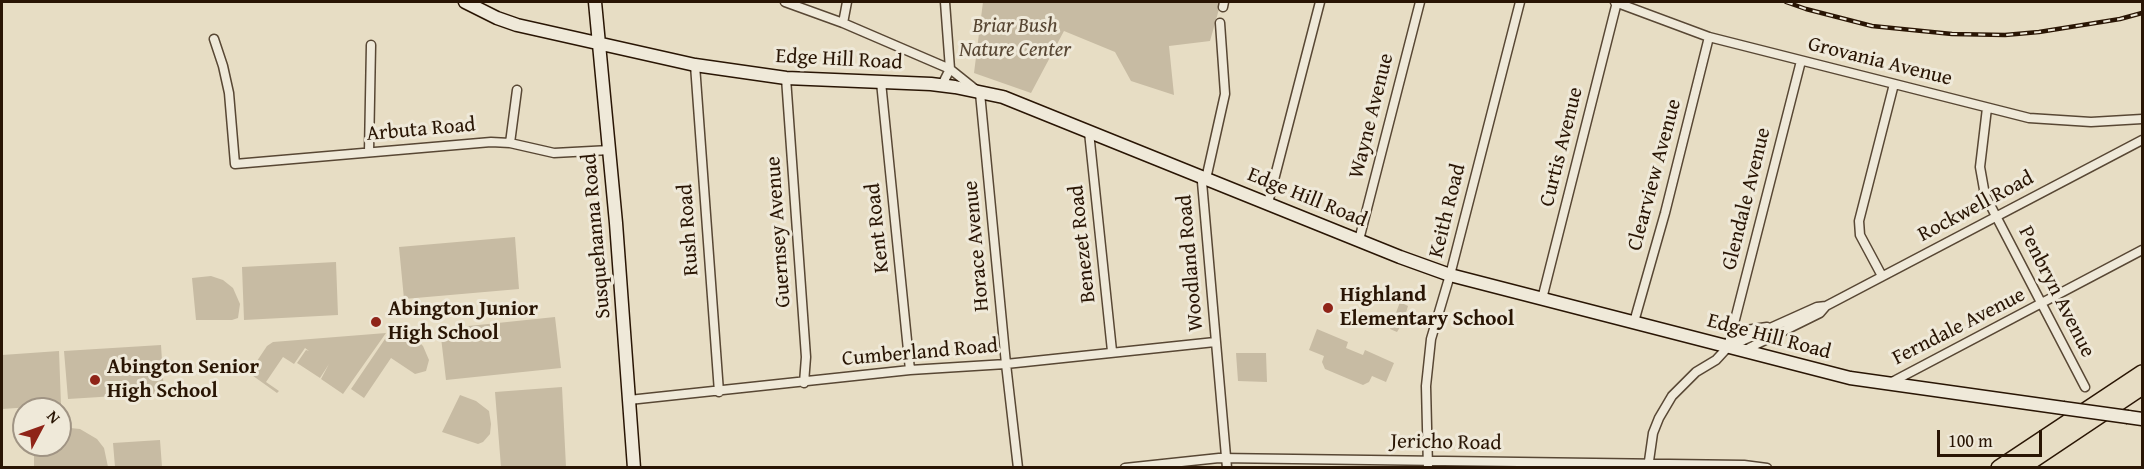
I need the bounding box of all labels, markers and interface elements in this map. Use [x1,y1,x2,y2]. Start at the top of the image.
park label: Briar Bush Nature Center [959,14,1071,64]
street label: Grovania Avenue [1805,32,1955,92]
street label: Edge Hill Road [775,44,903,76]
street label: Wayne Avenue [1344,51,1400,181]
street label: Curtis Avenue [1535,85,1589,209]
street label: Clearview Avenue [1623,96,1687,254]
street label: Arbuta Road [365,113,477,147]
street label: Glendale Avenue [1717,125,1777,273]
street label: Susquehanna Road [577,152,617,320]
street label: Guernsey Avenue [761,155,797,309]
street label: Keith Road [1424,161,1472,261]
street label: Edge Hill Road [1243,163,1371,233]
street label: Rockwell Road [1914,166,2038,248]
street label: Horace Avenue [959,179,995,313]
street label: Kent Road [861,182,895,274]
street label: Rush Road [673,183,705,277]
street label: Benezet Road [1064,184,1102,304]
street label: Woodland Road [1172,194,1210,332]
street label: Penbryn Avenue [2012,222,2100,362]
place label: Highland Elementary School [1340,283,1514,333]
street label: Ferndale Avenue [1888,283,2030,371]
place label: Abington Junior High School [388,297,538,347]
marker: Highland Elementary School [1321,301,1335,315]
street label: Edge Hill Road [1704,308,1834,366]
marker: Abington Junior High School [369,315,383,329]
street label: Cumberland Road [841,334,999,372]
place label: Abington Senior High School [107,355,259,405]
marker: Abington Senior High School [88,373,102,387]
north arrow [12,397,72,457]
text: N [42,405,67,428]
scale bar [1940,418,2045,456]
text: 100 m [1948,427,1993,454]
street label: Jericho Road [1390,429,1502,457]

